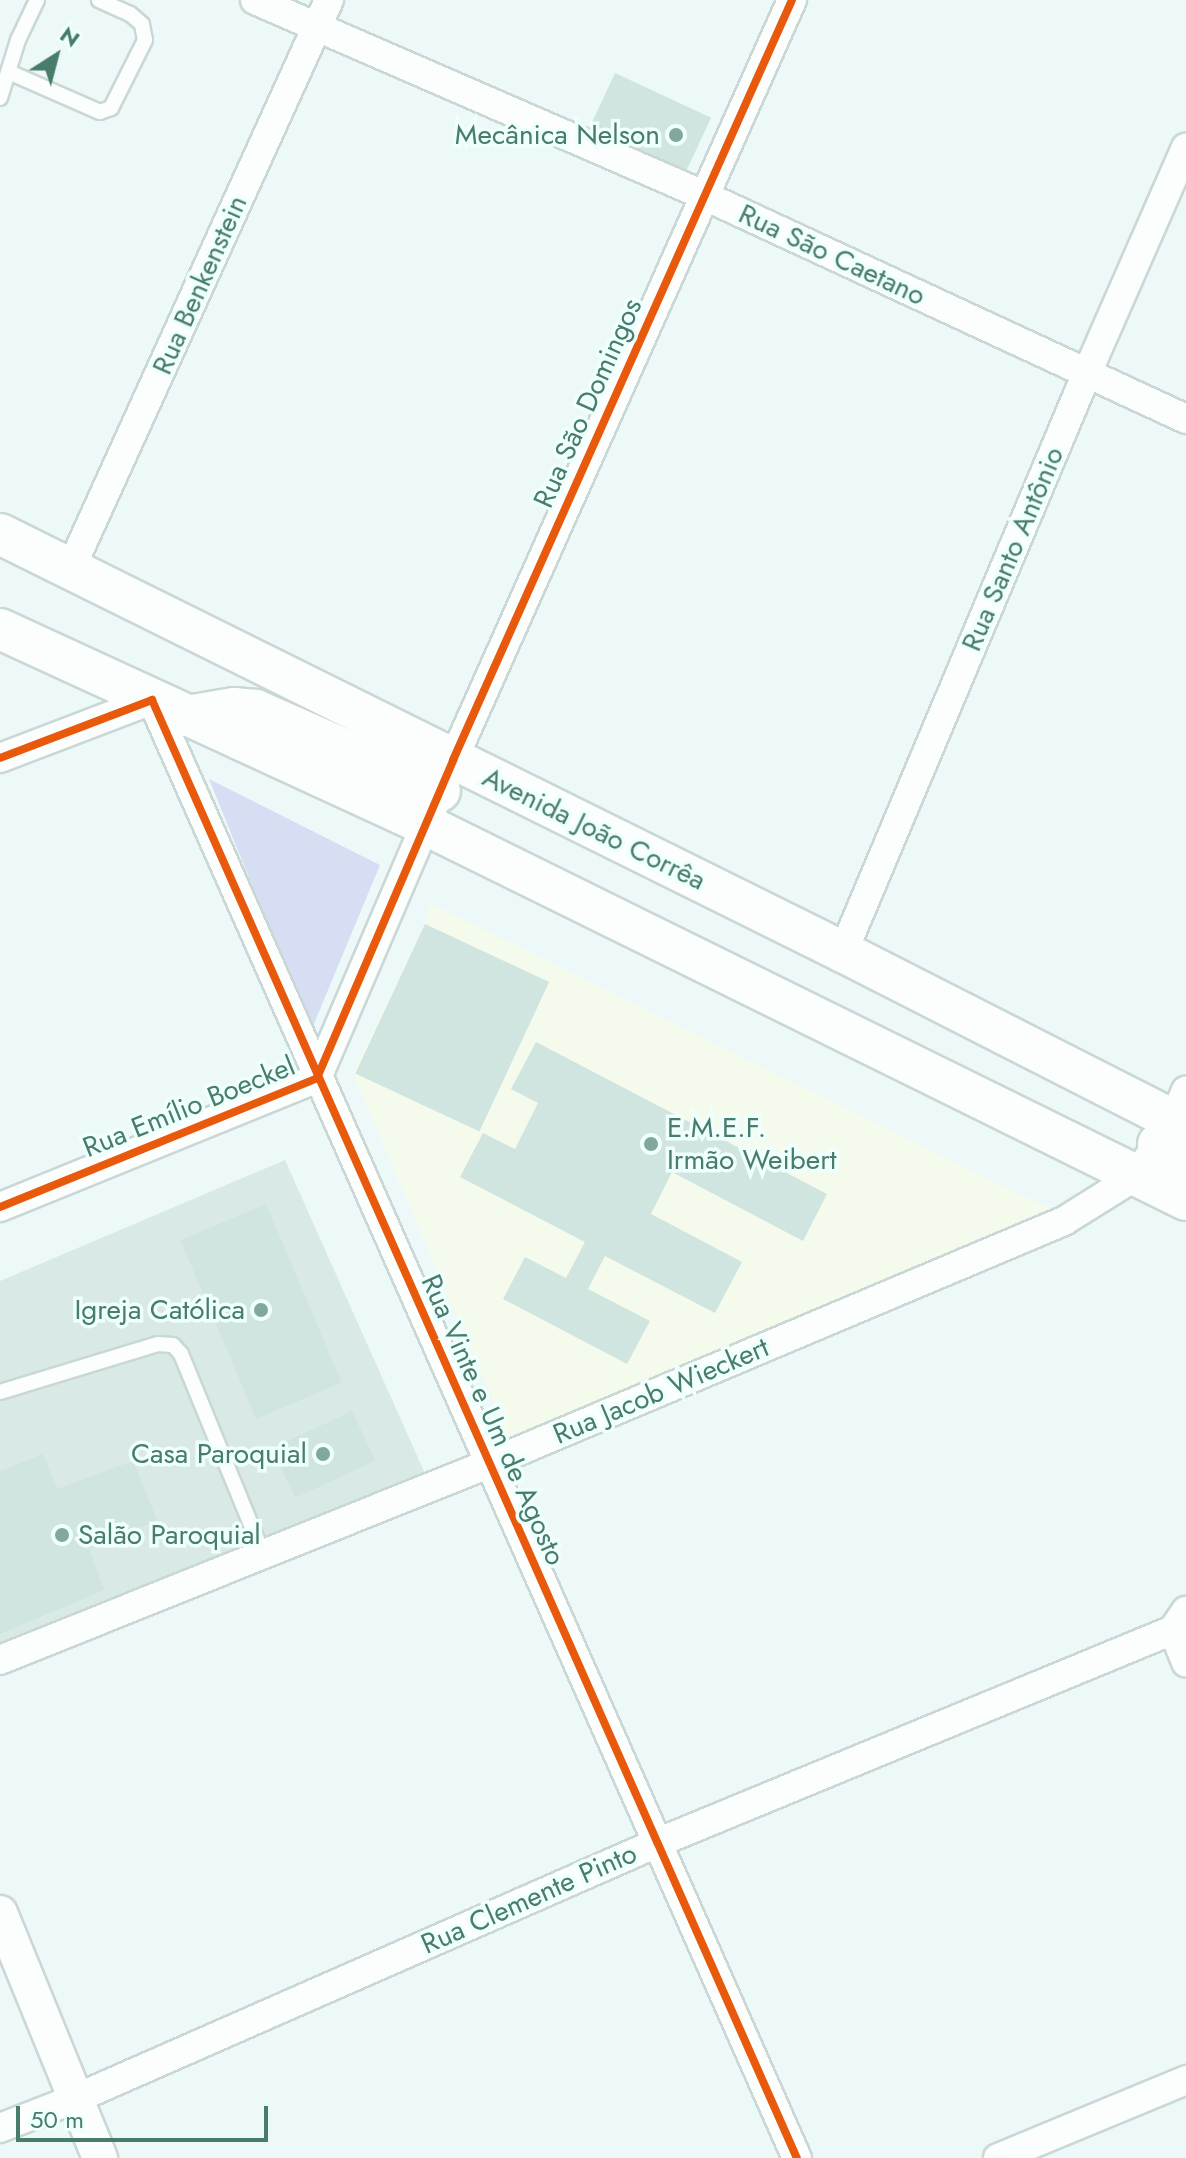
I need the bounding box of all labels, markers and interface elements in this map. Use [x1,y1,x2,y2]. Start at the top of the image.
north arrow [16,16,96,96]
text: N [54,19,87,55]
place label: Mecânica Nelson [455,118,660,152]
marker: Mecânica Nelson [667,126,685,144]
street label: Rua Benkenstein [146,190,254,380]
street label: Rua São Caetano [733,197,931,313]
street label: Rua São Domingos [527,293,649,513]
street label: Rua Santo Antônio [955,442,1071,656]
street label: Avenida João Corrêa [477,761,711,897]
street label: Rua Emílio Boeckel [78,1049,300,1165]
place label: E.M.E.F. Irmão Weibert [667,1111,836,1177]
marker: E.M.E.F. Irmão Weibert [642,1135,660,1153]
street label: Rua Vinte e Um de Agosto [414,1269,572,1571]
place label: Igreja Católica [74,1293,245,1327]
marker: Igreja Católica [252,1301,270,1319]
street label: Rua Jacob Wieckert [548,1330,774,1452]
place label: Casa Paroquial [131,1437,307,1471]
marker: Casa Paroquial [314,1445,332,1463]
place label: Salão Paroquial [78,1518,261,1552]
marker: Salão Paroquial [53,1526,71,1544]
street label: Rua Clemente Pinto [416,1836,642,1962]
scale bar [20,2090,272,2140]
text: 50 m [30,2102,84,2137]

